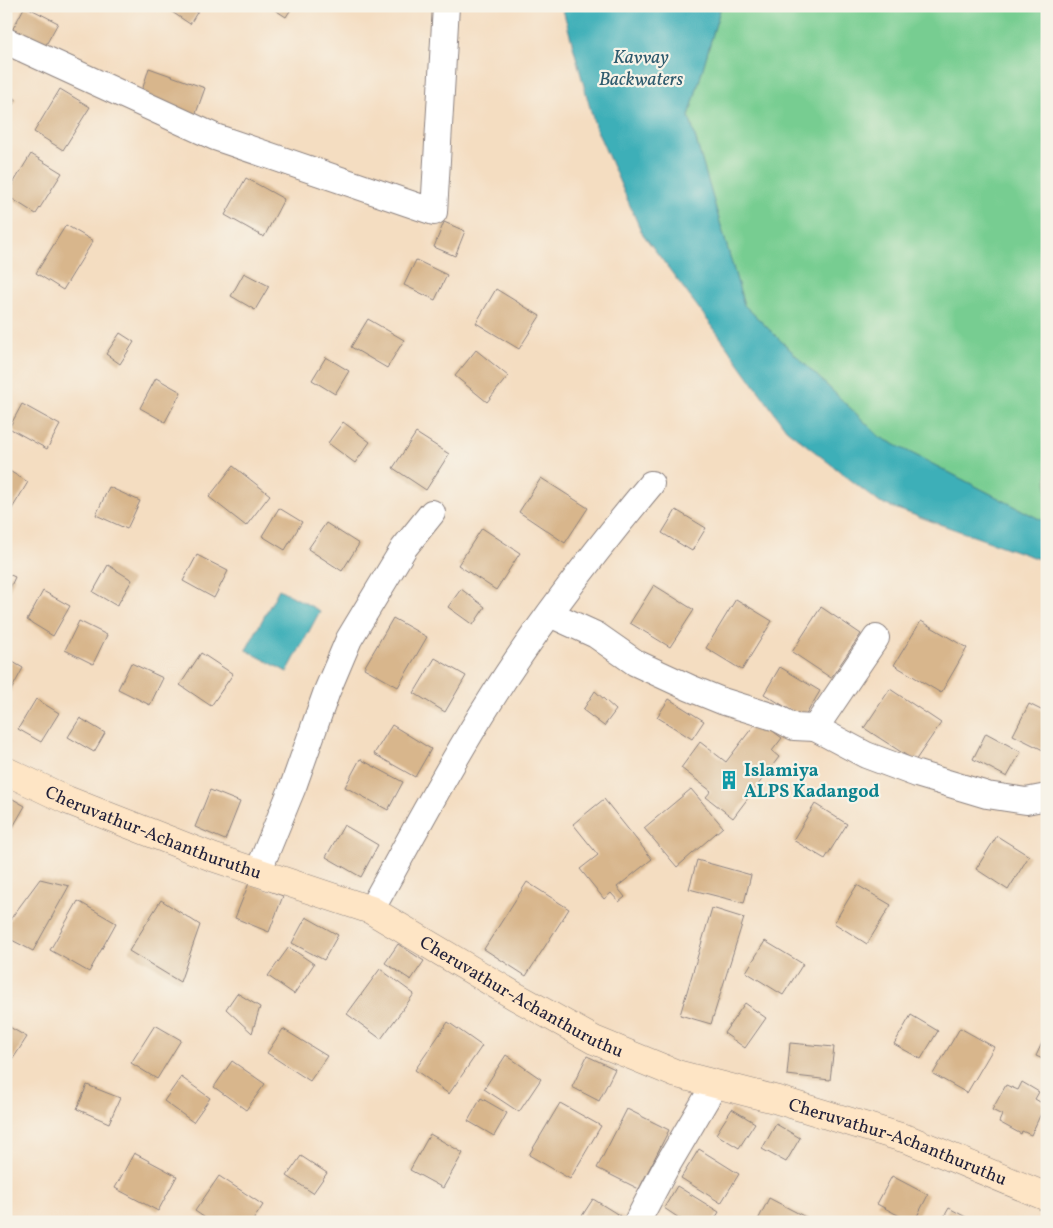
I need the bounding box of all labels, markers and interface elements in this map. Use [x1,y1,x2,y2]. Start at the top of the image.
water label: Kavvay Backwaters [599,45,683,93]
place label: Islamiya ALPS Kadangod [744,759,879,805]
building icon: Islamiya ALPS Kadangod [718,769,740,791]
street label: Cheruvathur-Achanthuruthu [41,780,265,887]
street label: Cheruvathur-Achanthuruthu [414,931,627,1065]
street label: Cheruvathur-Achanthuruthu [785,1093,1010,1193]

